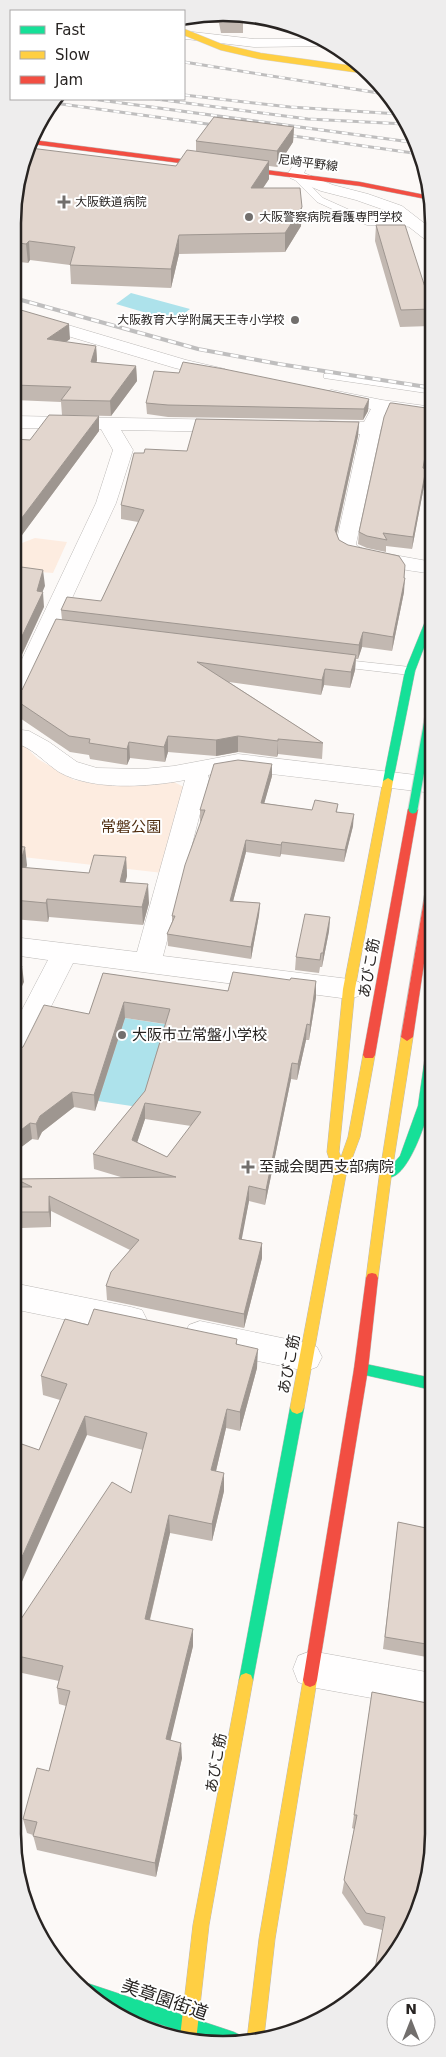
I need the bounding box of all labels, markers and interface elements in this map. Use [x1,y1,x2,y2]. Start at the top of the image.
legend [10,10,185,100]
text: Fast [55,21,85,39]
text: Slow [55,46,90,64]
text: Jam [54,71,83,89]
street label: 尼崎平野線 [277,152,339,174]
marker: 大阪鉄道病院 [57,195,71,209]
place label: 大阪鉄道病院 [75,195,147,209]
place label: 大阪警察病院看護専門学校 [259,210,403,224]
marker: 大阪警察病院看護専門学校 [243,211,255,223]
place label: 大阪教育大学附属天王寺小学校 [117,313,285,327]
marker: 大阪教育大学附属天王寺小学校 [289,314,301,326]
park label: 常磐公園 [101,818,161,836]
street label: あびこ筋 [355,937,383,999]
place label: 大阪市立常盤小学校 [132,1026,267,1044]
marker: 大阪市立常盤小学校 [116,1029,128,1041]
place label: 至誠会関西支部病院 [259,1158,394,1176]
marker: 至誠会関西支部病院 [241,1160,255,1174]
street label: あびこ筋 [274,1333,304,1395]
street label: あびこ筋 [202,1732,230,1794]
street label: 美章園街道 [119,1974,211,2024]
north arrow [386,1997,436,2047]
text: N [405,2001,417,2017]

